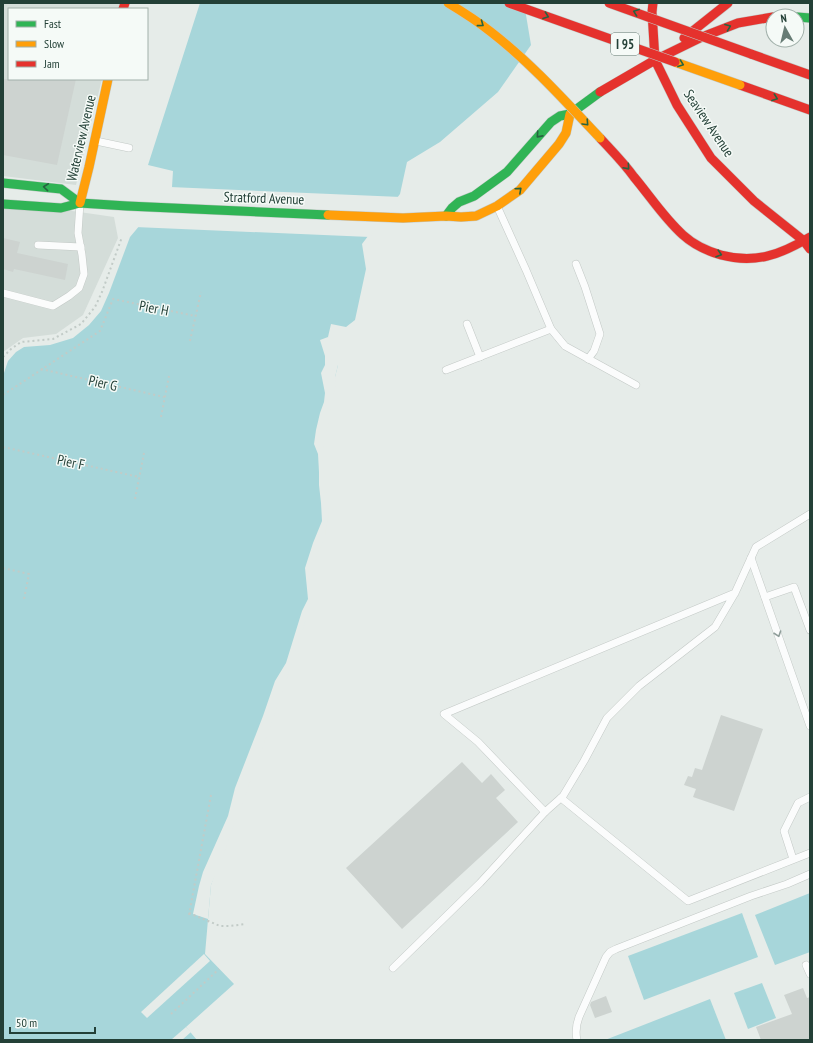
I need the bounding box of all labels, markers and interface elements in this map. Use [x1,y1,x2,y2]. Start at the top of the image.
legend [8,8,148,80]
north arrow [765,8,805,48]
one-way arrow [632,9,639,17]
one-way arrow [542,11,549,20]
text: N [780,11,788,25]
text: Fast [44,16,62,31]
one-way arrow [476,19,483,26]
one-way arrow [724,24,732,32]
road number: I 95 [611,33,639,55]
text: Slow [44,36,65,51]
text: Jam [43,56,60,71]
one-way arrow [678,60,685,68]
street label: Seaview Avenue [680,86,738,160]
street label: Waterview Avenue [62,93,100,183]
one-way arrow [771,93,778,101]
one-way arrow [581,118,588,125]
one-way arrow [537,131,544,138]
one-way arrow [622,162,629,169]
one-way arrow [43,183,49,192]
one-way arrow [514,187,522,194]
street label: Stratford Avenue [223,188,305,208]
one-way arrow [715,249,722,258]
street label: Pier H [138,296,170,320]
street label: Pier G [87,371,119,395]
street label: Pier F [56,450,87,474]
one-way arrow [773,630,781,637]
scale bar [10,1009,95,1035]
text: 50 m [16,1015,37,1030]

